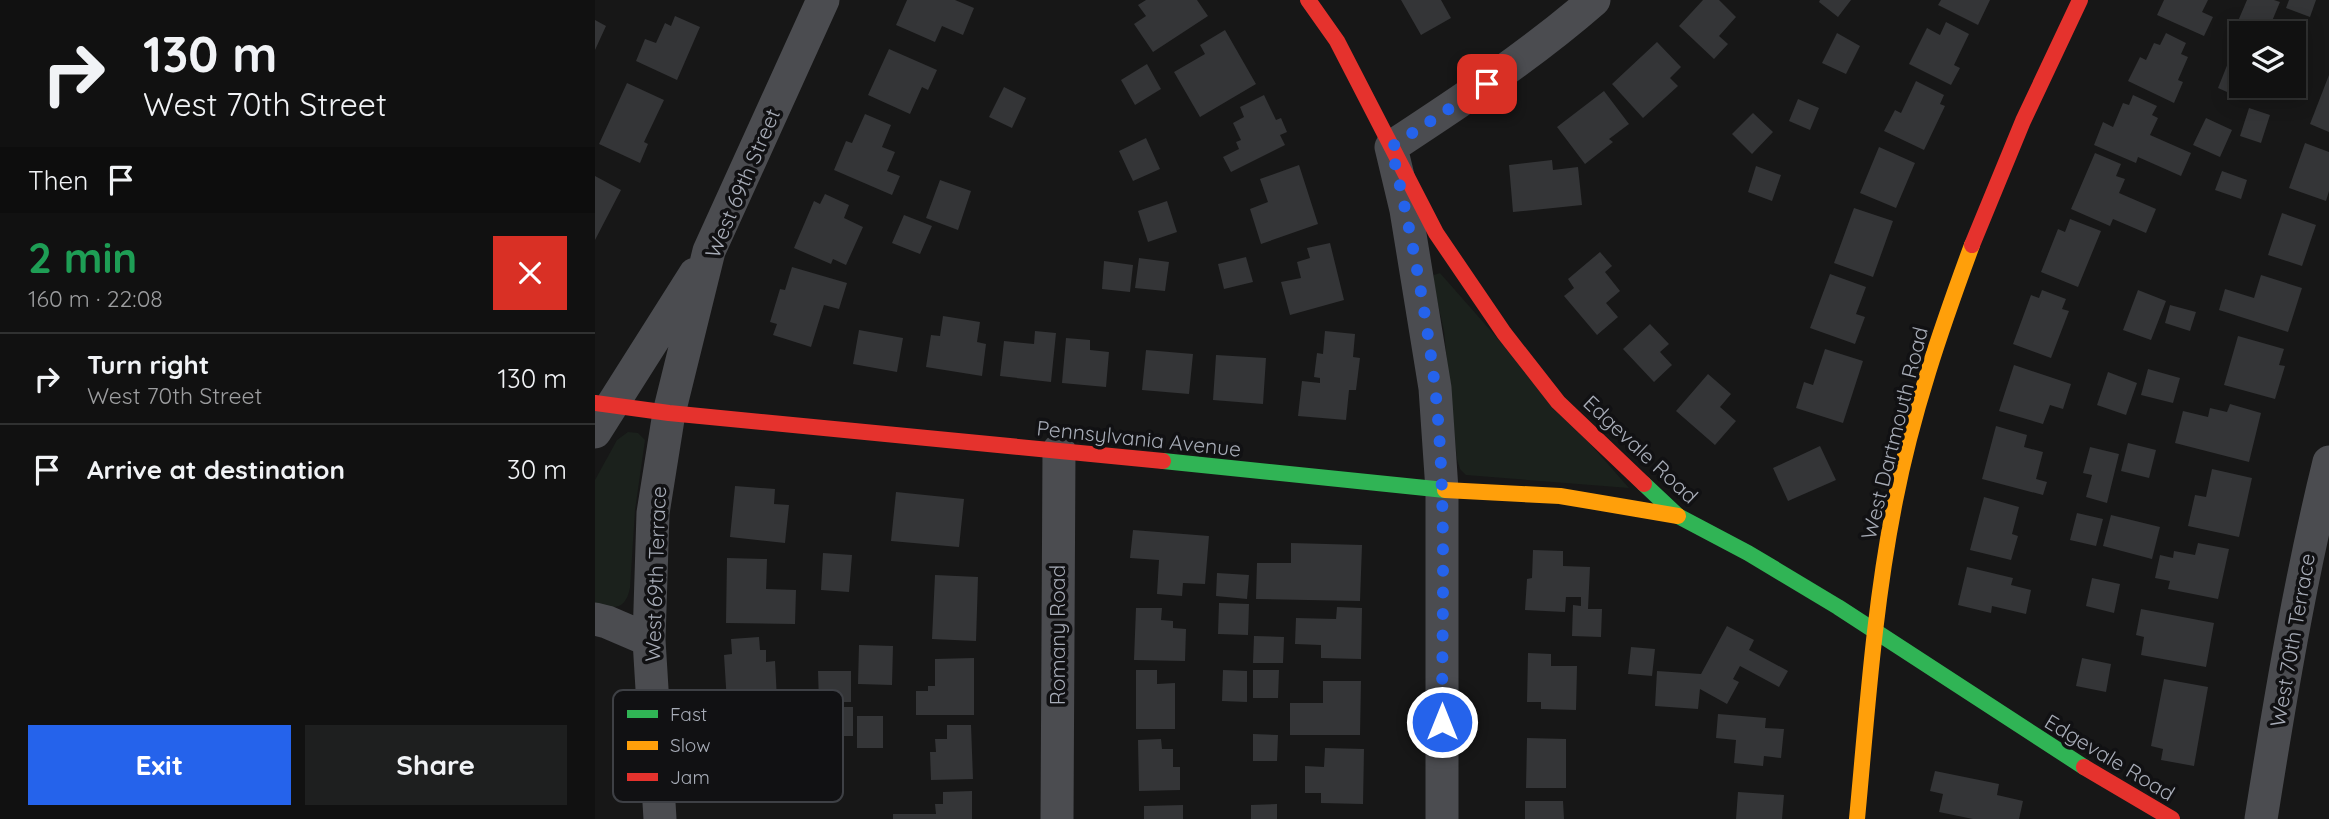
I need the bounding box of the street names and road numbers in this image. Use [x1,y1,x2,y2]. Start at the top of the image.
street label: West 69th Street [699,104,785,262]
street label: West Dartmouth Road [1855,324,1933,542]
street label: Edgevale Road [1578,389,1704,509]
street label: Pennsylvania Avenue [1036,414,1242,462]
street label: West 69th Terrace [639,486,671,662]
street label: West 70th Terrace [2264,551,2320,729]
street label: Romany Road [1044,565,1070,705]
street label: Edgevale Road [2040,708,2180,806]

